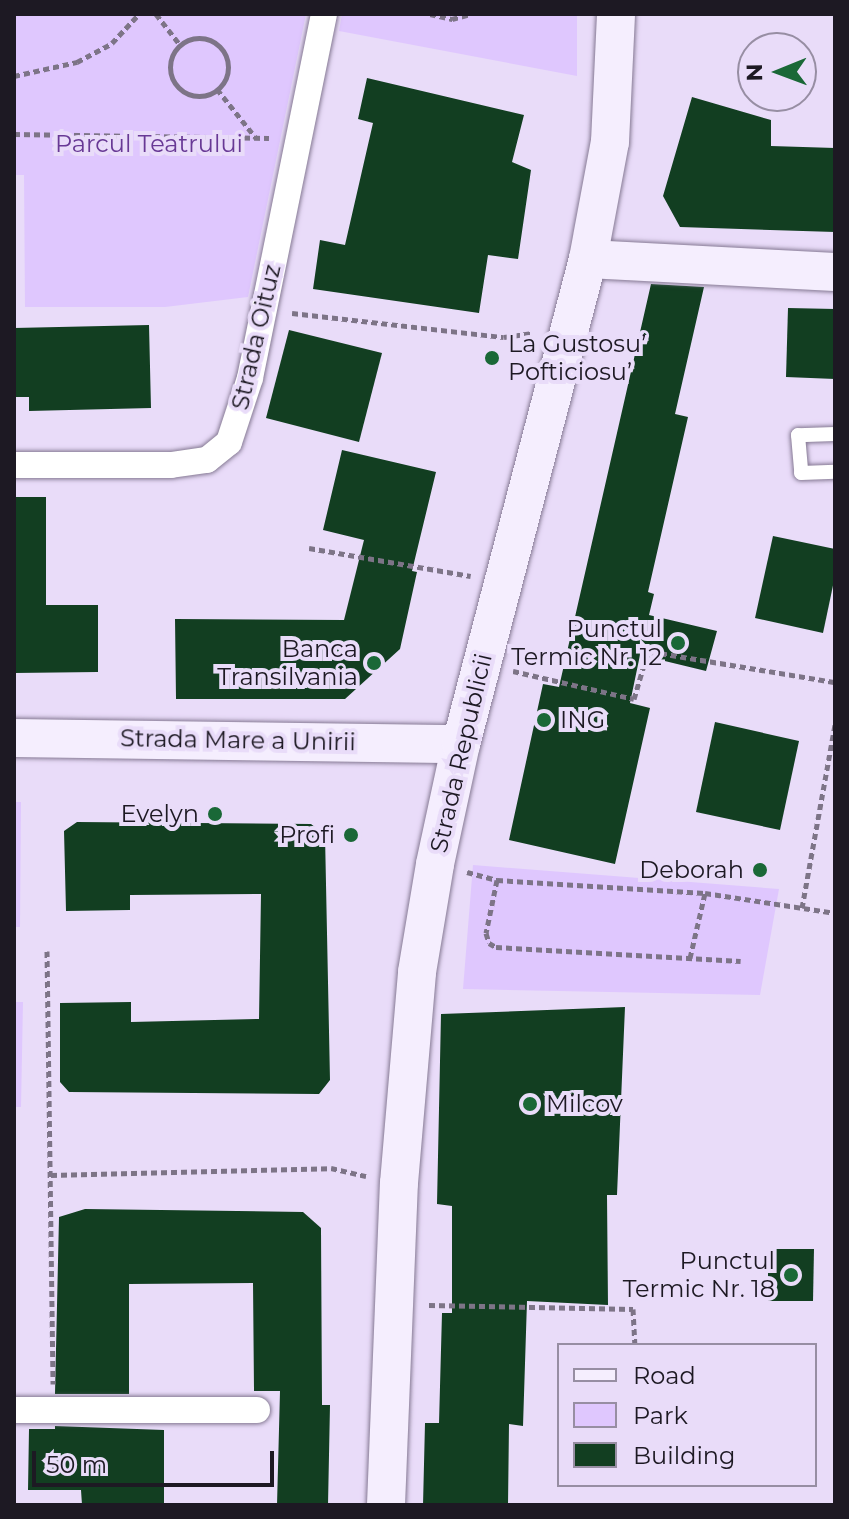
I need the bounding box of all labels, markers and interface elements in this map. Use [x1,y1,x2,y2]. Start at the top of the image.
north arrow [737,32,817,112]
text: N [741,63,768,82]
park label: Parcul Teatrului [55,130,243,158]
street label: Strada Oituz [225,261,287,413]
place label: La Gustosu’ Pofticiosu’ [508,330,646,386]
marker: La Gustosu’ Pofticiosu’ [483,349,501,367]
place label: Punctul Termic Nr. 12 [511,615,662,671]
marker: Punctul Termic Nr. 12 [669,634,687,652]
place label: Banca Transilvania [217,635,358,691]
street label: Strada Republicii [424,651,498,855]
marker: Banca Transilvania [365,654,383,672]
place label: ING [560,706,605,734]
marker: ING [535,711,553,729]
street label: Strada Mare a Unirii [120,724,356,756]
place label: Evelyn [120,800,199,828]
marker: Evelyn [206,805,224,823]
place label: Profi [279,821,335,849]
marker: Profi [342,826,360,844]
place label: Deborah [639,856,744,884]
marker: Deborah [751,861,769,879]
place label: Milcov [546,1090,623,1118]
marker: Milcov [521,1095,539,1113]
place label: Punctul Termic Nr. 18 [623,1247,775,1303]
marker: Punctul Termic Nr. 18 [782,1266,800,1284]
legend [557,1343,817,1487]
text: Road [633,1361,696,1390]
text: Park [633,1401,688,1430]
scale bar [36,1435,278,1485]
text: Building [633,1441,736,1470]
text: 50 m [46,1450,107,1479]

